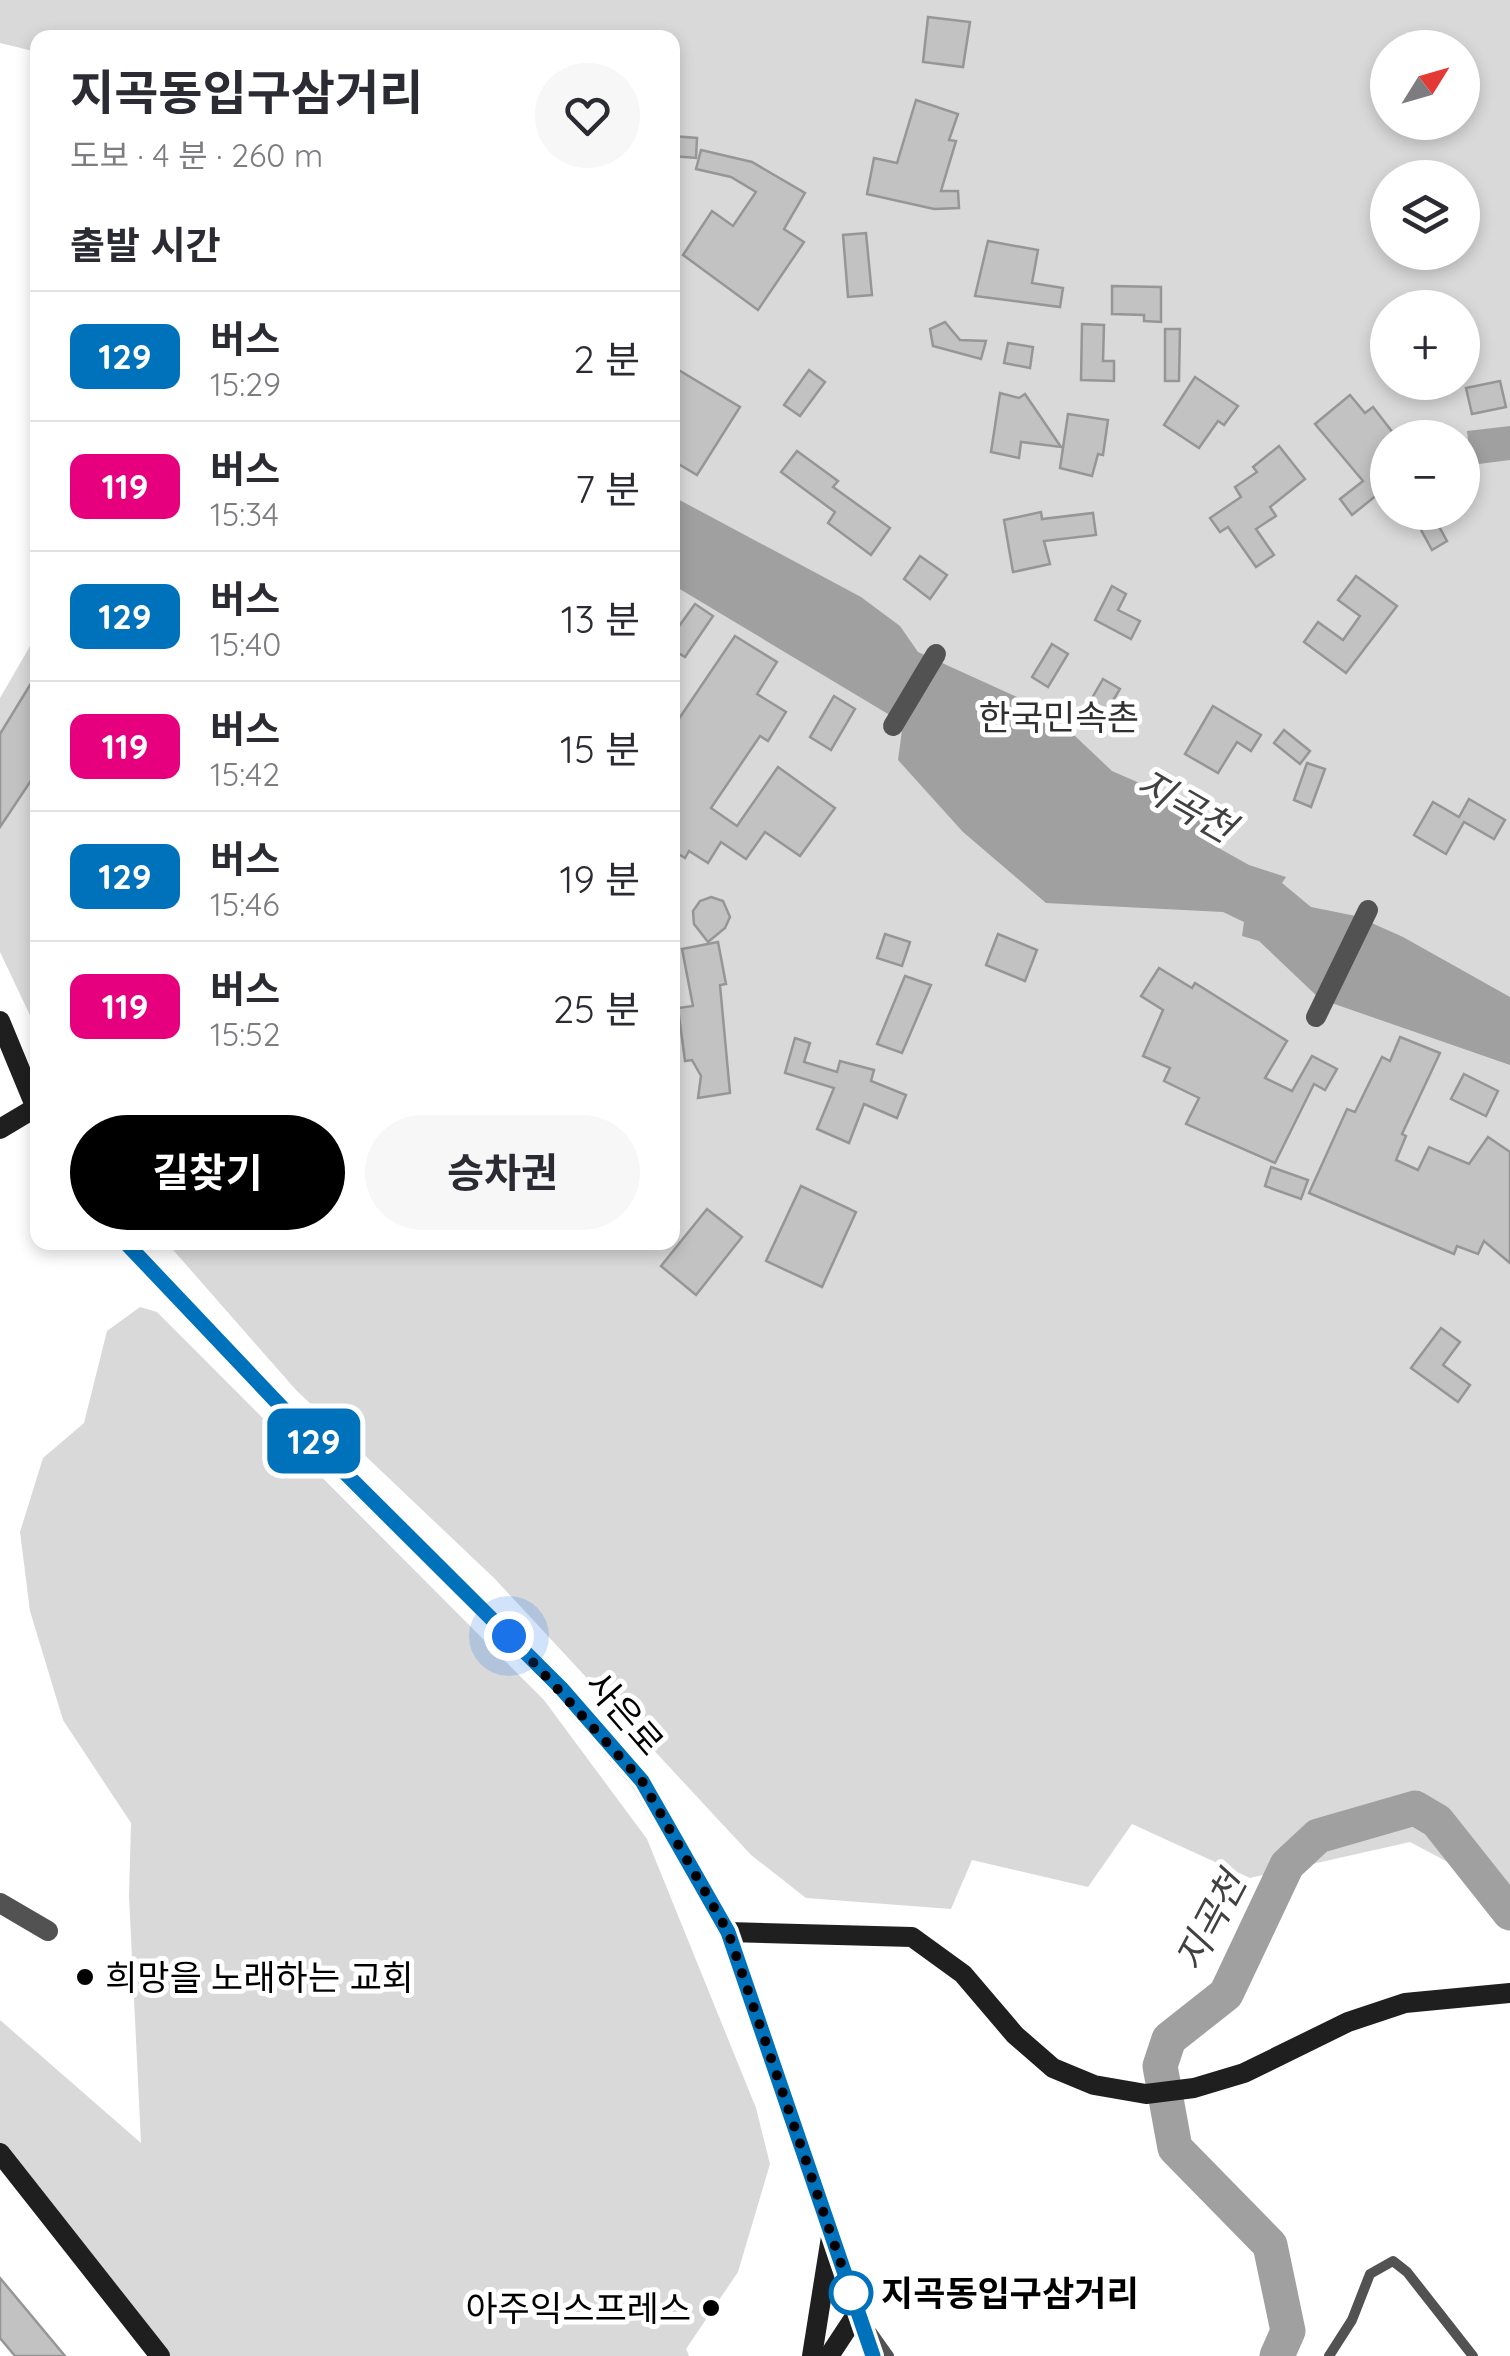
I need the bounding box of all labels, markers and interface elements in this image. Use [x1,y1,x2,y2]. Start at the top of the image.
north arrow [1370,30,1480,140]
map controls [1370,30,1480,530]
text: 지곡동입구삼거리 [70,62,423,122]
button: heart [535,63,640,168]
text: 도보 · 4 분 · 260 m [70,135,323,175]
button: layers [1370,160,1480,270]
text: 출발 시간 [70,221,220,269]
button: + [1370,290,1480,400]
text: 버스 [210,315,280,363]
text: 129 [98,334,152,378]
text: 2 분 [574,335,640,383]
text: 15:29 [210,364,281,404]
button: − [1370,420,1480,530]
text: 버스 [210,445,280,493]
text: 119 [101,464,149,508]
text: 7 분 [575,465,640,513]
text: 15:34 [210,494,279,534]
text: 버스 [210,575,280,623]
text: 129 [98,594,152,638]
text: 13 분 [561,595,640,643]
text: 15:40 [210,624,281,664]
park label: 한국민속촌 [978,695,1140,739]
text: 버스 [210,705,280,753]
text: 119 [101,724,149,768]
text: 15 분 [560,725,640,773]
text: 15:42 [210,754,280,794]
water label: 지곡천 [1129,758,1247,854]
text: 버스 [210,835,280,883]
text: 129 [98,854,152,898]
text: 19 분 [559,855,640,903]
text: 15:46 [210,884,279,924]
text: 버스 [210,965,280,1013]
text: 119 [101,984,149,1028]
text: 25 분 [553,985,640,1033]
text: 15:52 [210,1014,280,1054]
button: 길찾기 [70,1115,345,1230]
button: 승차권 [365,1115,640,1230]
line badge: 129 [256,1408,372,1474]
text: 129 [287,1419,341,1463]
your location [484,1611,534,1661]
street label: 사은로 [577,1662,673,1764]
water label: 지곡천 [1164,1860,1258,1979]
place label: 희망을 노래하는 교회 [105,1955,414,1999]
marker: 희망을 노래하는 교회 [74,1966,96,1988]
place label: 지곡동입구삼거리 [881,2271,1139,2315]
marker: 지곡동입구삼거리 [830,2272,872,2314]
place label: 아주익스프레스 [466,2286,691,2330]
marker: 아주익스프레스 [700,2297,722,2319]

